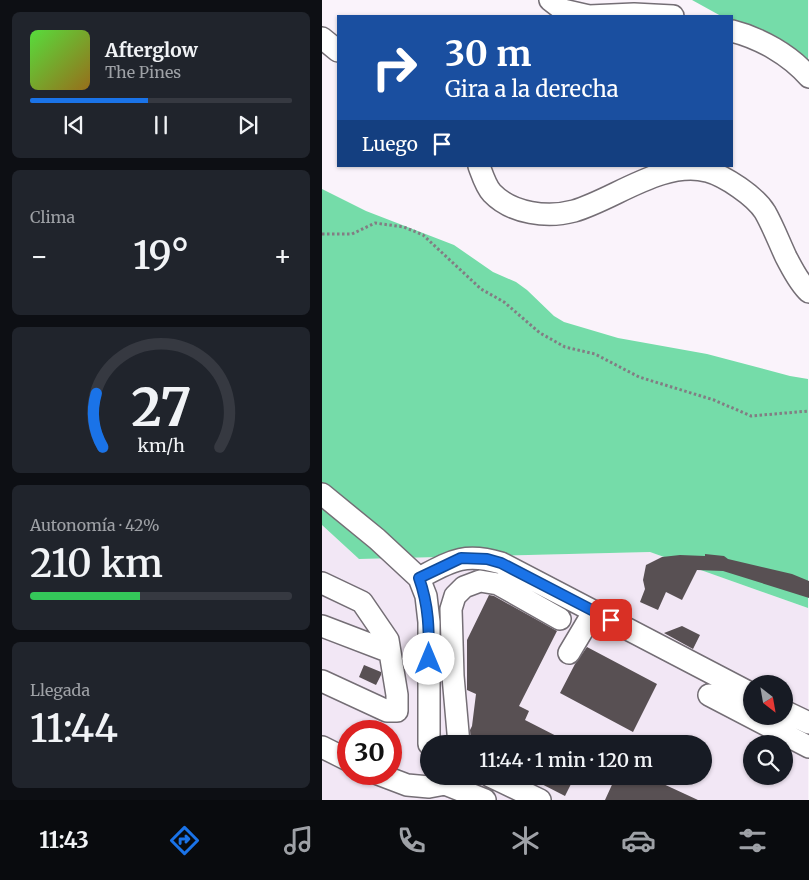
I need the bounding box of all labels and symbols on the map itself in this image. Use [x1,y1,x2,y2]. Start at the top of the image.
pin [590,599,632,641]
position arrow [402,632,454,684]
north arrow [743,675,793,725]
speed limit sign: 30 [337,720,402,785]

